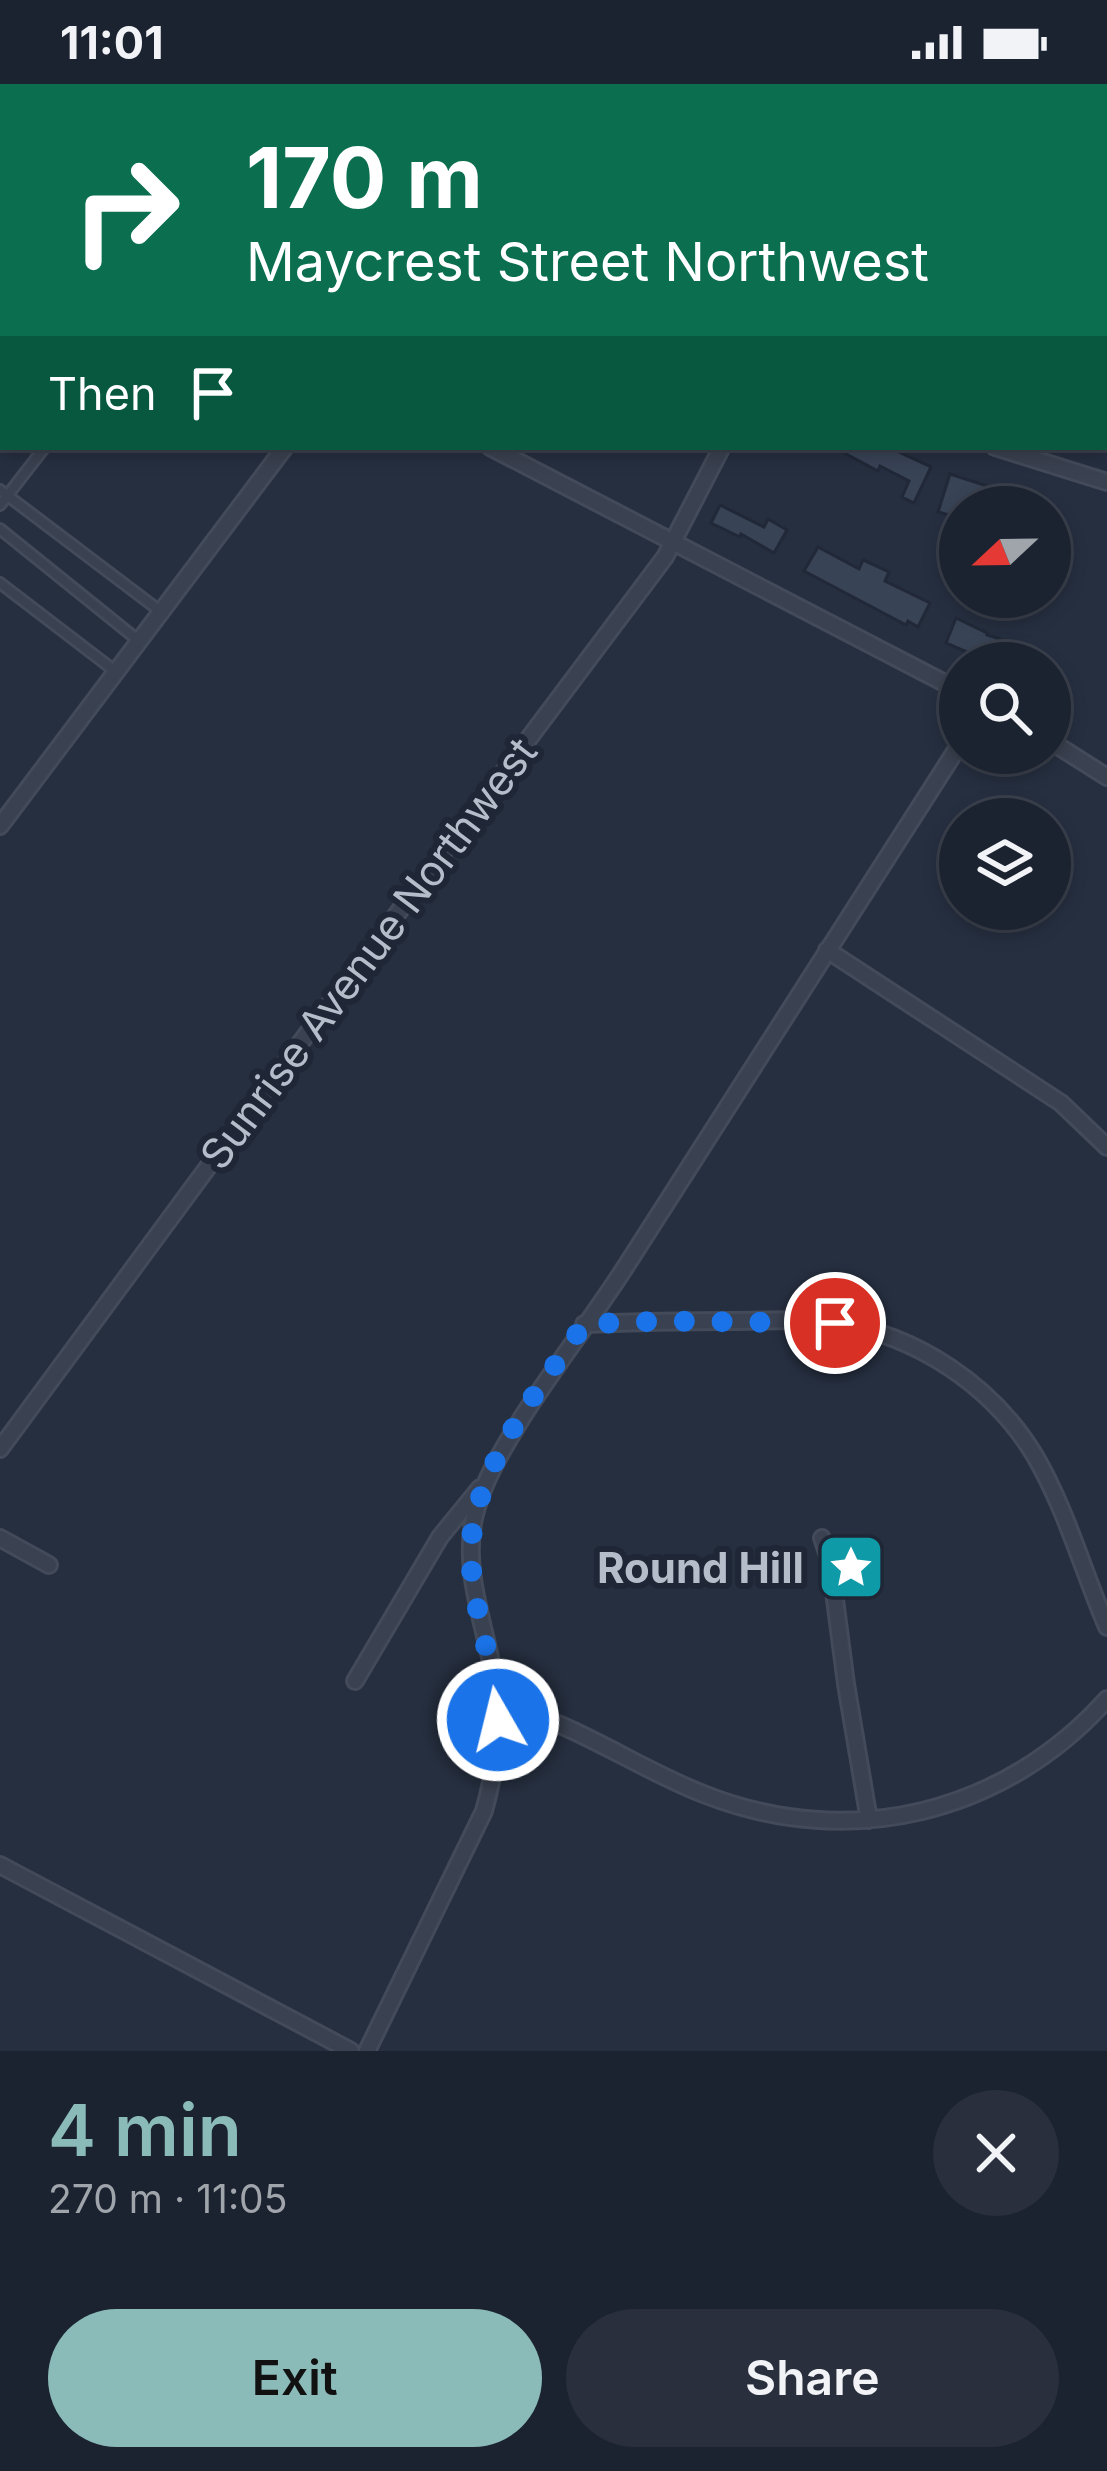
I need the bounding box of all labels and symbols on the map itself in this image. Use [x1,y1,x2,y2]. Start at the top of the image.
north arrow [939,486,1071,618]
street label: Sunrise Avenue Northwest [189,727,547,1179]
pin [784,1272,886,1374]
place icon: Round Hill [816,1532,886,1602]
place label: Round Hill [597,1542,804,1593]
position arrow [435,1657,561,1783]

